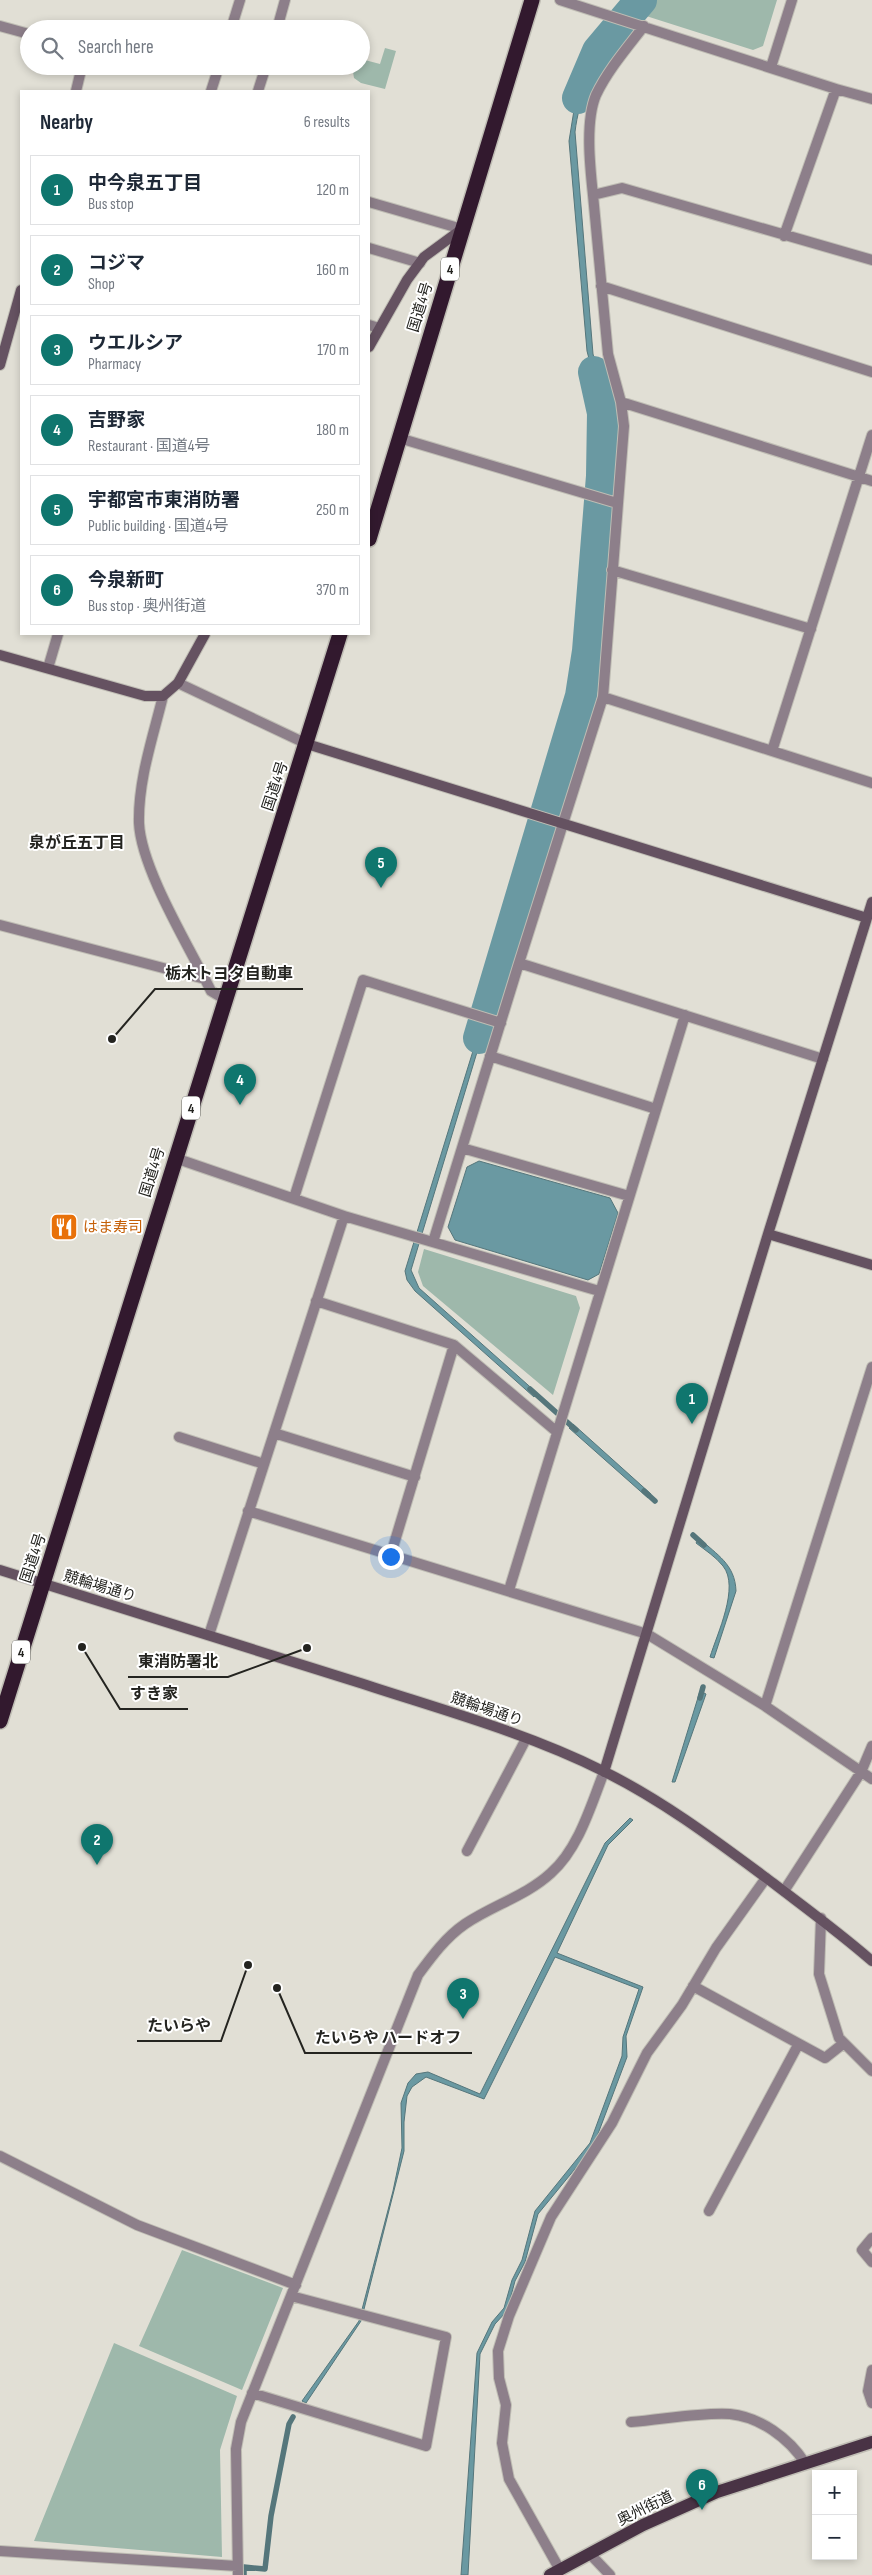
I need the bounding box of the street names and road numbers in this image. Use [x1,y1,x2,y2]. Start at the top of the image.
road number: 4 [441,258,459,280]
street label: 国道4号 [404,280,437,334]
street label: 国道4号 [259,759,292,813]
road number: 4 [182,1096,200,1120]
street label: 国道4号 [136,1145,169,1199]
street label: 国道4号 [17,1531,50,1585]
street label: 競輪場通り [61,1566,139,1607]
road number: 4 [12,1640,30,1664]
street label: 競輪場通り [448,1688,525,1731]
street label: 奥州街道 [614,2487,676,2530]

